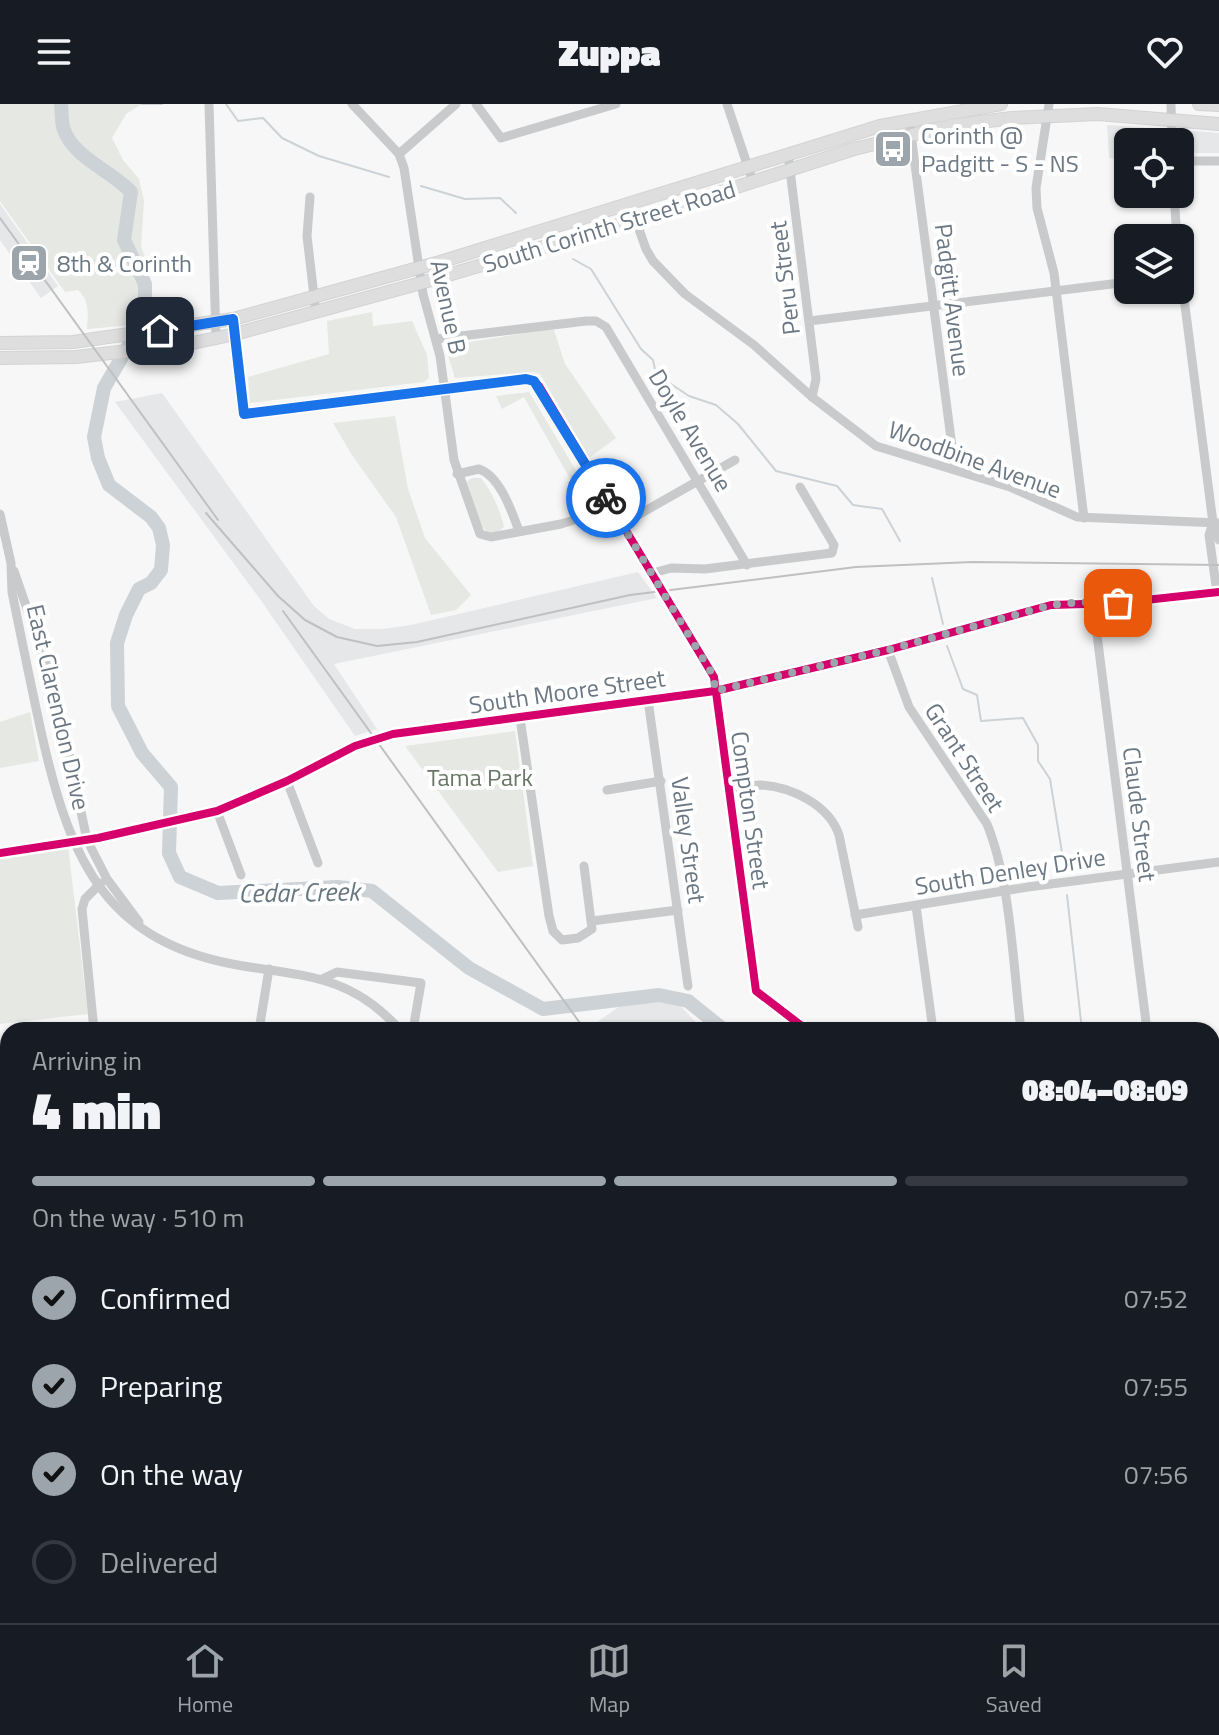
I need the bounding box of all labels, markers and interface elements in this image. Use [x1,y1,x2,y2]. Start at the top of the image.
text: Zuppa [558,25,661,80]
icon: menu [32,30,76,74]
icon: heart [1143,30,1187,74]
place label: Corinth @ Padgitt - S - NS [921,117,1079,181]
bus stop icon: Corinth @ Padgitt - S - NS [872,128,914,170]
map controls [1114,128,1194,304]
button: locate [1114,128,1194,208]
street label: South Corinth Street Road [478,170,740,282]
street label: Peru Street [759,218,809,337]
street label: Padgitt Avenue [926,222,980,378]
button: layers [1114,224,1194,304]
station icon: 8th & Corinth [8,242,50,284]
place label: 8th & Corinth [57,245,192,281]
street label: Avenue B [422,257,476,357]
pin [126,297,194,365]
icon: home [138,309,182,353]
street label: Doyle Avenue [640,362,742,498]
street label: Woodbine Avenue [883,411,1067,507]
courier [566,458,646,538]
icon: bike [584,476,628,520]
pin [1084,569,1152,637]
icon: bag [1096,581,1140,625]
street label: East Clarendon Drive [18,601,100,813]
street label: South Moore Street [467,659,668,723]
street label: Grant Street [916,695,1014,819]
street label: Compton Street [722,729,780,892]
street label: Claude Street [1114,745,1166,884]
park label: Tama Park [427,759,533,795]
street label: Valley Street [662,775,716,906]
street label: South Denley Drive [912,838,1108,904]
water label: Cedar Creek [238,871,363,913]
text: Arriving in [32,1041,142,1080]
text: 08:04–08:09 [1022,1067,1188,1113]
text: 4 min [32,1070,161,1149]
text: On the way · 510 m [32,1198,244,1237]
text: Confirmed [100,1275,231,1321]
icon: check [32,1276,76,1320]
text: 07:52 [1124,1279,1188,1318]
text: Preparing [100,1363,222,1409]
icon: check [32,1364,76,1408]
text: 07:55 [1124,1367,1188,1406]
text: On the way [100,1451,243,1497]
icon: check [32,1452,76,1496]
text: 07:56 [1124,1455,1188,1494]
text: Delivered [100,1539,218,1585]
tab: Home [177,1639,233,1721]
tab: Map [587,1639,631,1721]
tab: Saved [986,1639,1042,1721]

